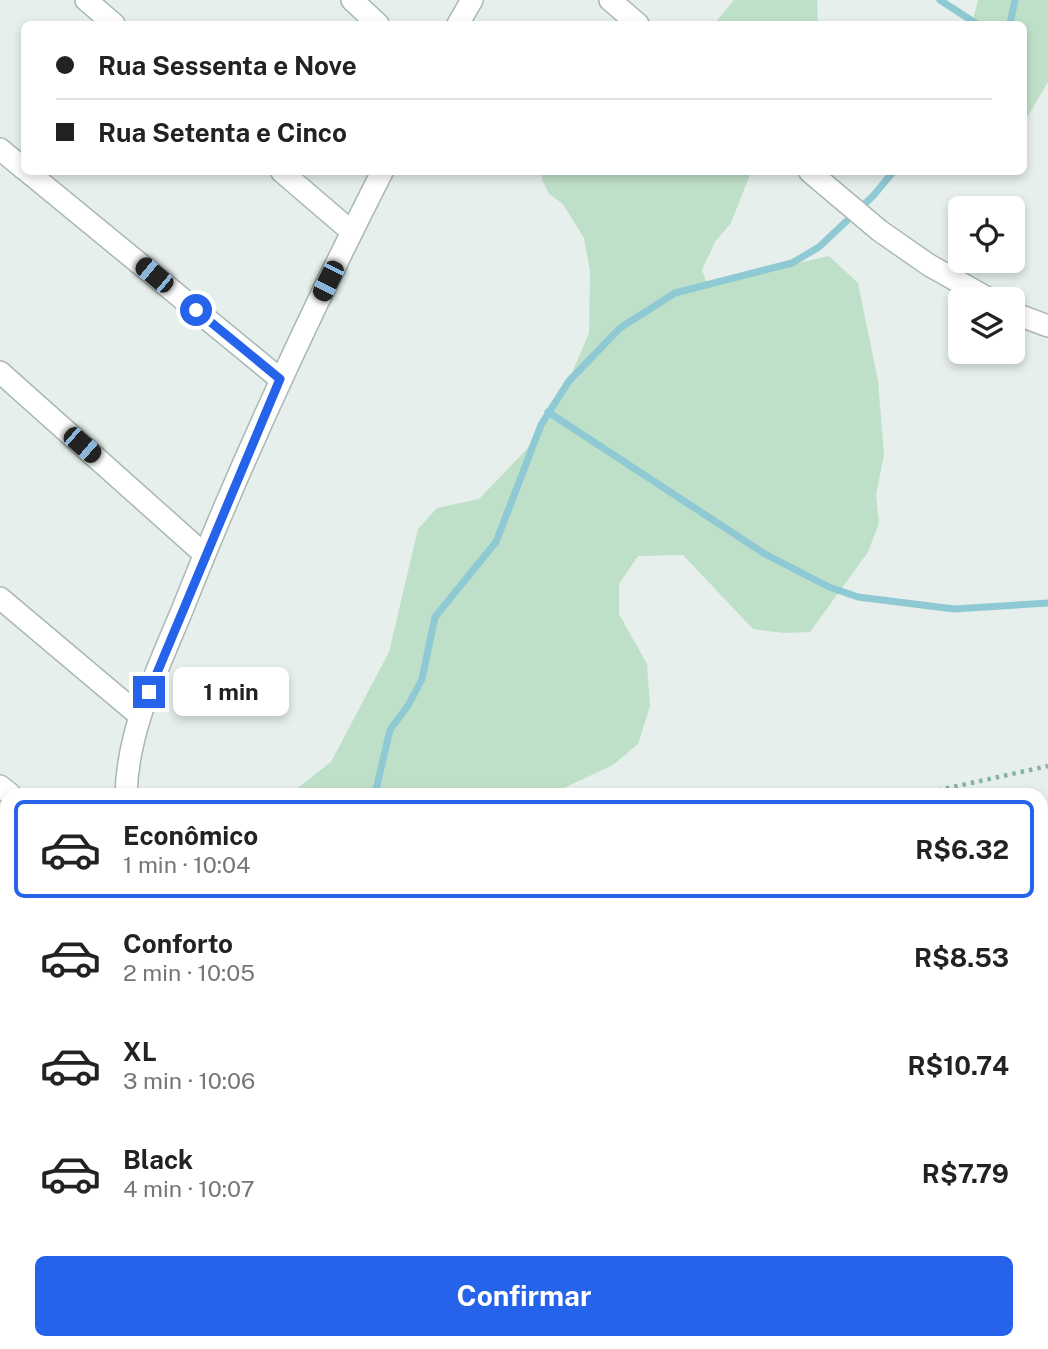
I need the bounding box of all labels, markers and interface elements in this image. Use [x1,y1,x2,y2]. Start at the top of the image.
text: Rua Sessenta e Nove [98,50,357,81]
text: Rua Setenta e Cinco [98,117,347,148]
map controls [948,196,1025,364]
button: locate [948,196,1025,273]
car [132,253,177,297]
car [310,258,347,304]
button: layers [948,287,1025,364]
route start [180,294,212,326]
car [60,423,105,467]
callout: 1 min [174,668,289,716]
route end [133,676,165,708]
text: 1 min [203,678,259,705]
icon: car [39,818,102,881]
text: Econômico [123,820,258,851]
text: R$6.32 [915,834,1009,865]
text: 1 min · 10:04 [123,851,250,878]
icon: car [39,926,102,989]
text: Conforto [123,928,233,959]
text: R$8.53 [914,942,1009,973]
text: 2 min · 10:05 [123,959,255,986]
icon: car [39,1034,102,1097]
text: XL [123,1036,157,1067]
text: R$10.74 [907,1050,1009,1081]
text: 3 min · 10:06 [123,1067,255,1094]
icon: car [39,1142,102,1205]
text: Black [123,1144,193,1175]
text: R$7.79 [922,1158,1009,1189]
text: 4 min · 10:07 [123,1175,254,1202]
button: Confirmar [35,1256,1013,1336]

